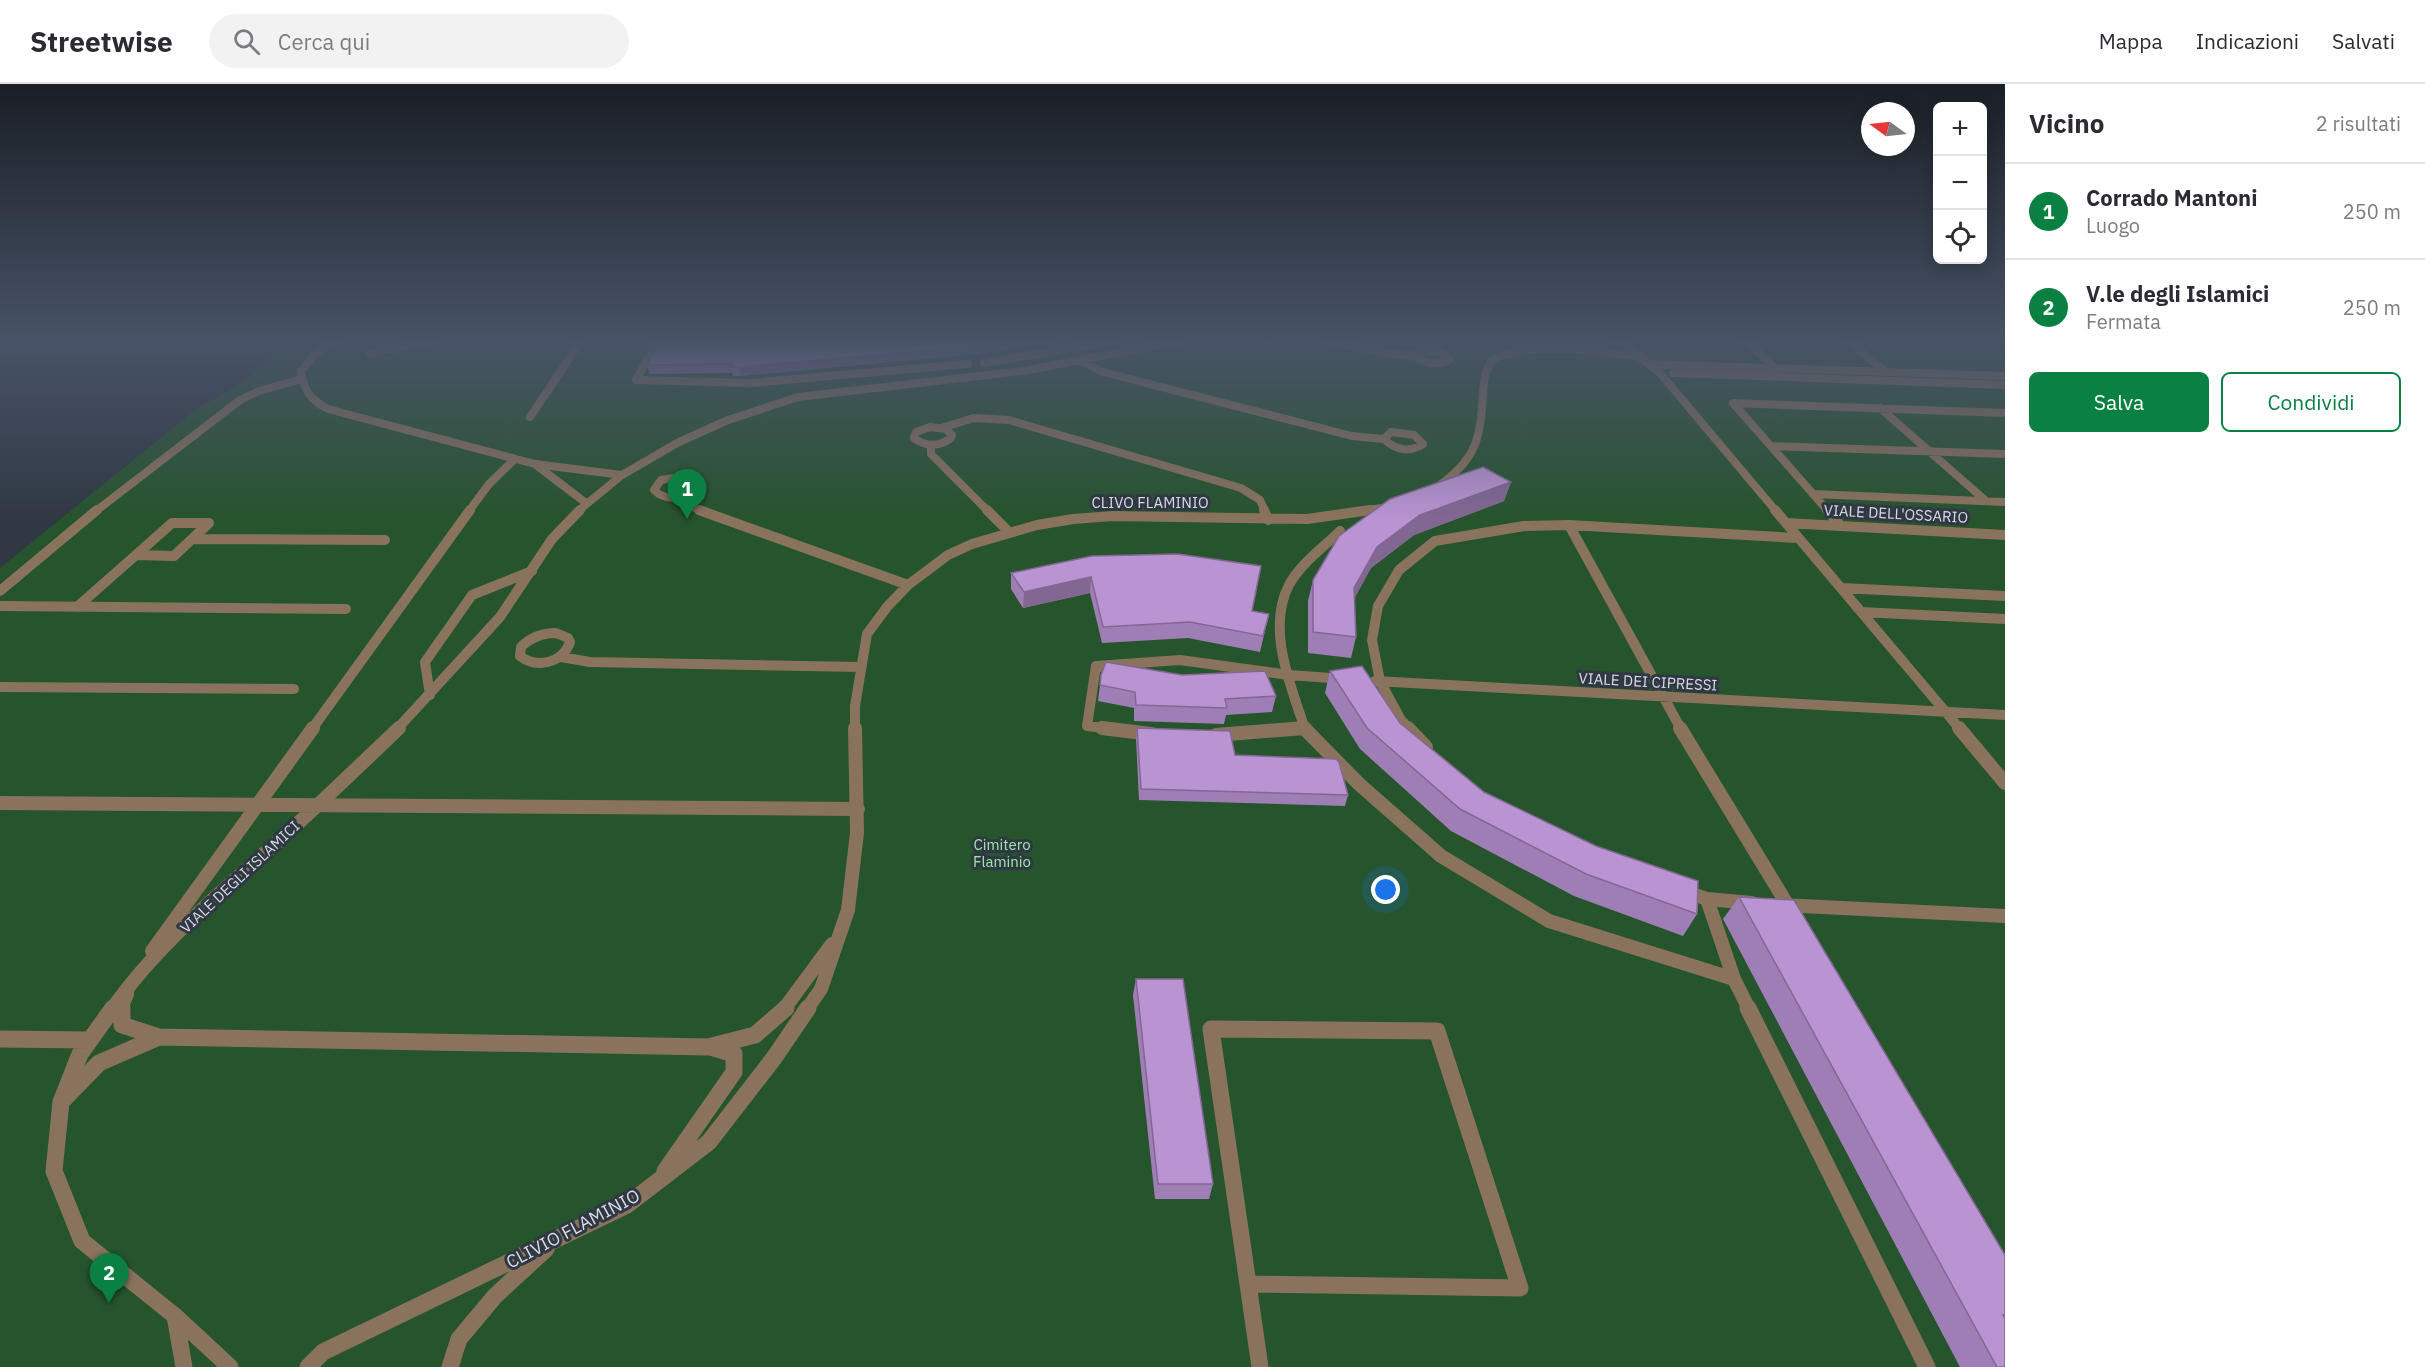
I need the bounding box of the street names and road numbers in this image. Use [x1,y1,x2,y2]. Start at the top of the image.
street label: CLIVO FLAMINIO [1091,493,1209,512]
street label: VIALE DELL'OSSARIO [1823,500,1969,527]
street label: VIALE DEI CIPRESSI [1578,668,1718,695]
street label: VIALE DEGLI ISLAMICI [176,816,303,937]
street label: CLIVIO FLAMINIO [502,1184,644,1273]

